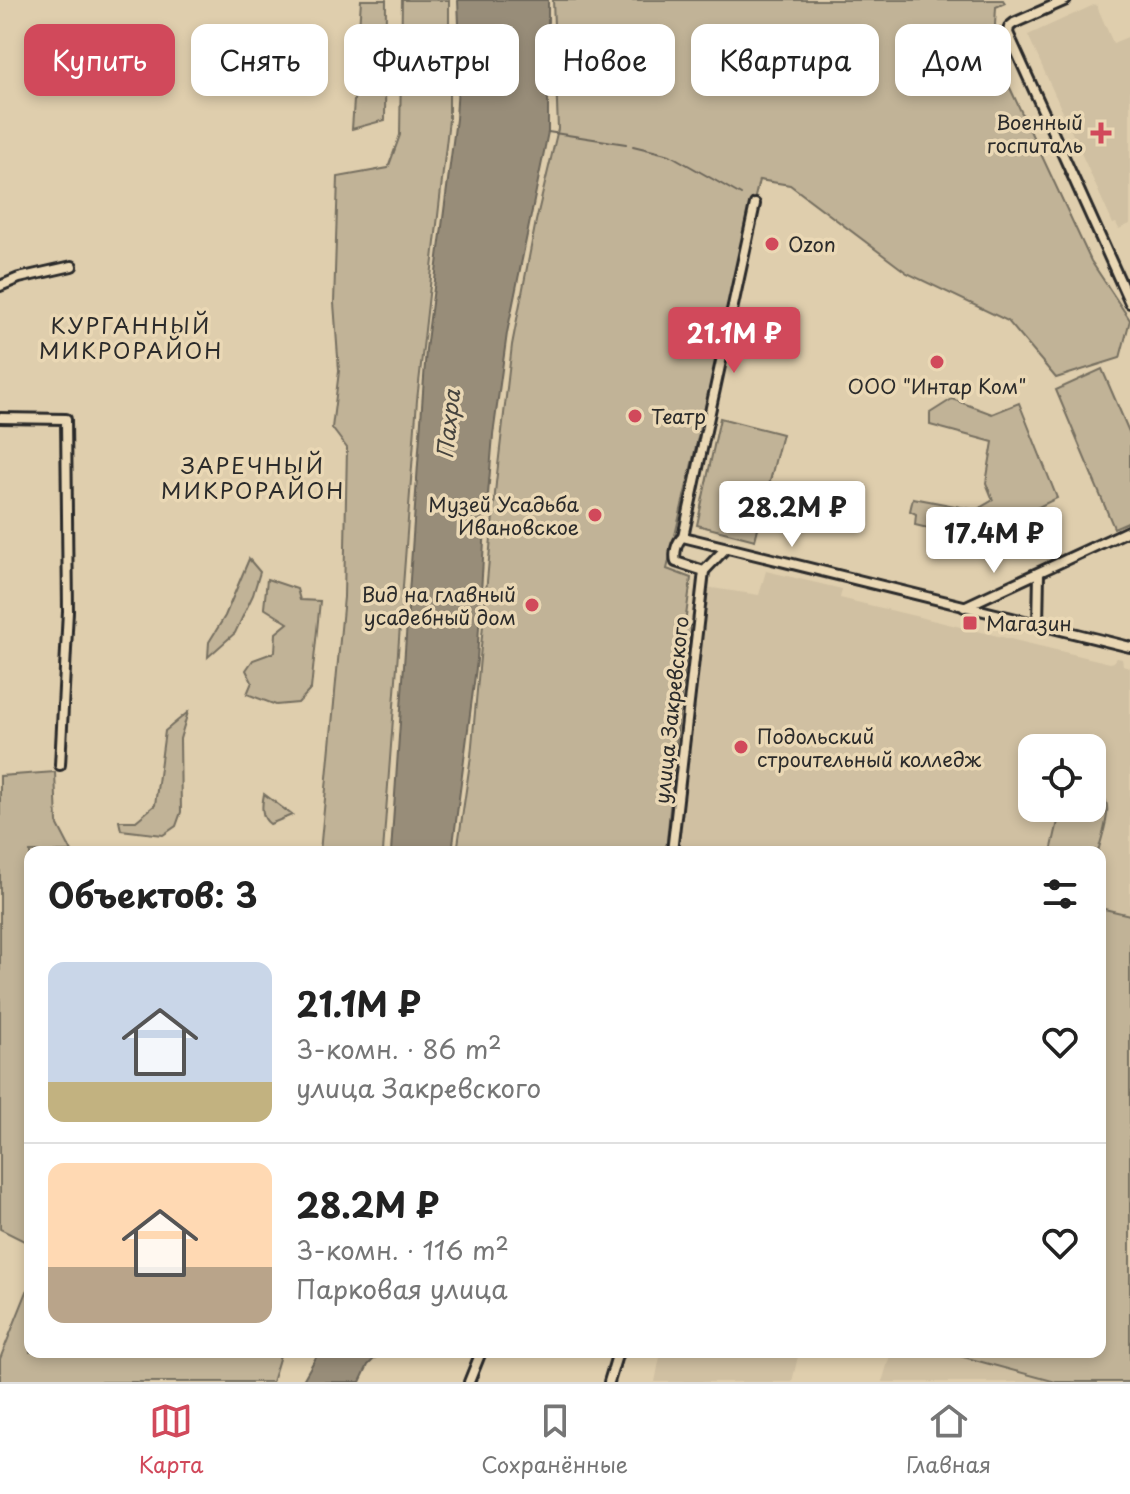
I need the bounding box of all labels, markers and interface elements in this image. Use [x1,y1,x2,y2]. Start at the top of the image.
chip: Купить [24,24,175,96]
chip: Снять [191,24,328,96]
chip: Фильтры [344,24,519,96]
chip: Новое [535,24,675,96]
chip: Квартира [691,24,879,96]
chip: Дом [895,24,1011,96]
place label: Военный госпиталь [987,107,1083,160]
marker: Военный госпиталь [1090,122,1112,144]
place label: Ozon [788,229,836,259]
marker: Ozon [763,235,781,253]
pin: 21.1M ₽ [660,307,808,375]
district label: КУРГАННЫЙ МИКРОРАЙОН [39,308,223,366]
text: 21.1M ₽ [686,313,782,352]
marker: ООО "Интар Ком" [928,353,946,371]
place label: ООО "Интар Ком" [847,371,1027,401]
water label: Пахра [427,387,467,460]
place label: Театр [651,401,706,431]
marker: Театр [626,407,644,425]
district label: ЗАРЕЧНЫЙ МИКРОРАЙОН [161,448,345,506]
pin: 28.2M ₽ [718,481,866,549]
text: 28.2M ₽ [737,487,847,526]
place label: Музей Усадьба Ивановское [428,489,580,542]
marker: Музей Усадьба Ивановское [586,506,604,524]
pin: 17.4M ₽ [920,507,1068,575]
text: 17.4M ₽ [944,513,1044,552]
place label: Вид на главный усадебный дом [361,579,516,632]
marker: Вид на главный усадебный дом [523,596,541,614]
place label: Магазин [986,608,1072,638]
marker: Магазин [961,614,979,632]
street label: улица Закревского [646,615,696,805]
place label: Подольский строительный колледж [757,721,982,774]
map controls [1018,734,1106,822]
button: locate [1018,734,1106,822]
marker: Подольский строительный колледж [732,738,750,756]
text: Объектов: 3 [48,868,258,920]
icon: filters [1038,872,1082,916]
text: 21.1M ₽ [296,977,421,1029]
icon: home [112,994,208,1090]
icon: heart [1038,1020,1082,1064]
text: 3-комн. · 86 m² [296,1029,502,1068]
text: улица Закревского [296,1068,541,1107]
text: 28.2M ₽ [296,1178,439,1230]
icon: home [112,1195,208,1291]
icon: heart [1038,1221,1082,1265]
text: 3-комн. · 116 m² [296,1230,509,1269]
text: Парковая улица [296,1269,508,1308]
tab: Карта [139,1399,203,1480]
tab: Сохранённые [481,1399,628,1480]
tab: Главная [906,1399,991,1480]

